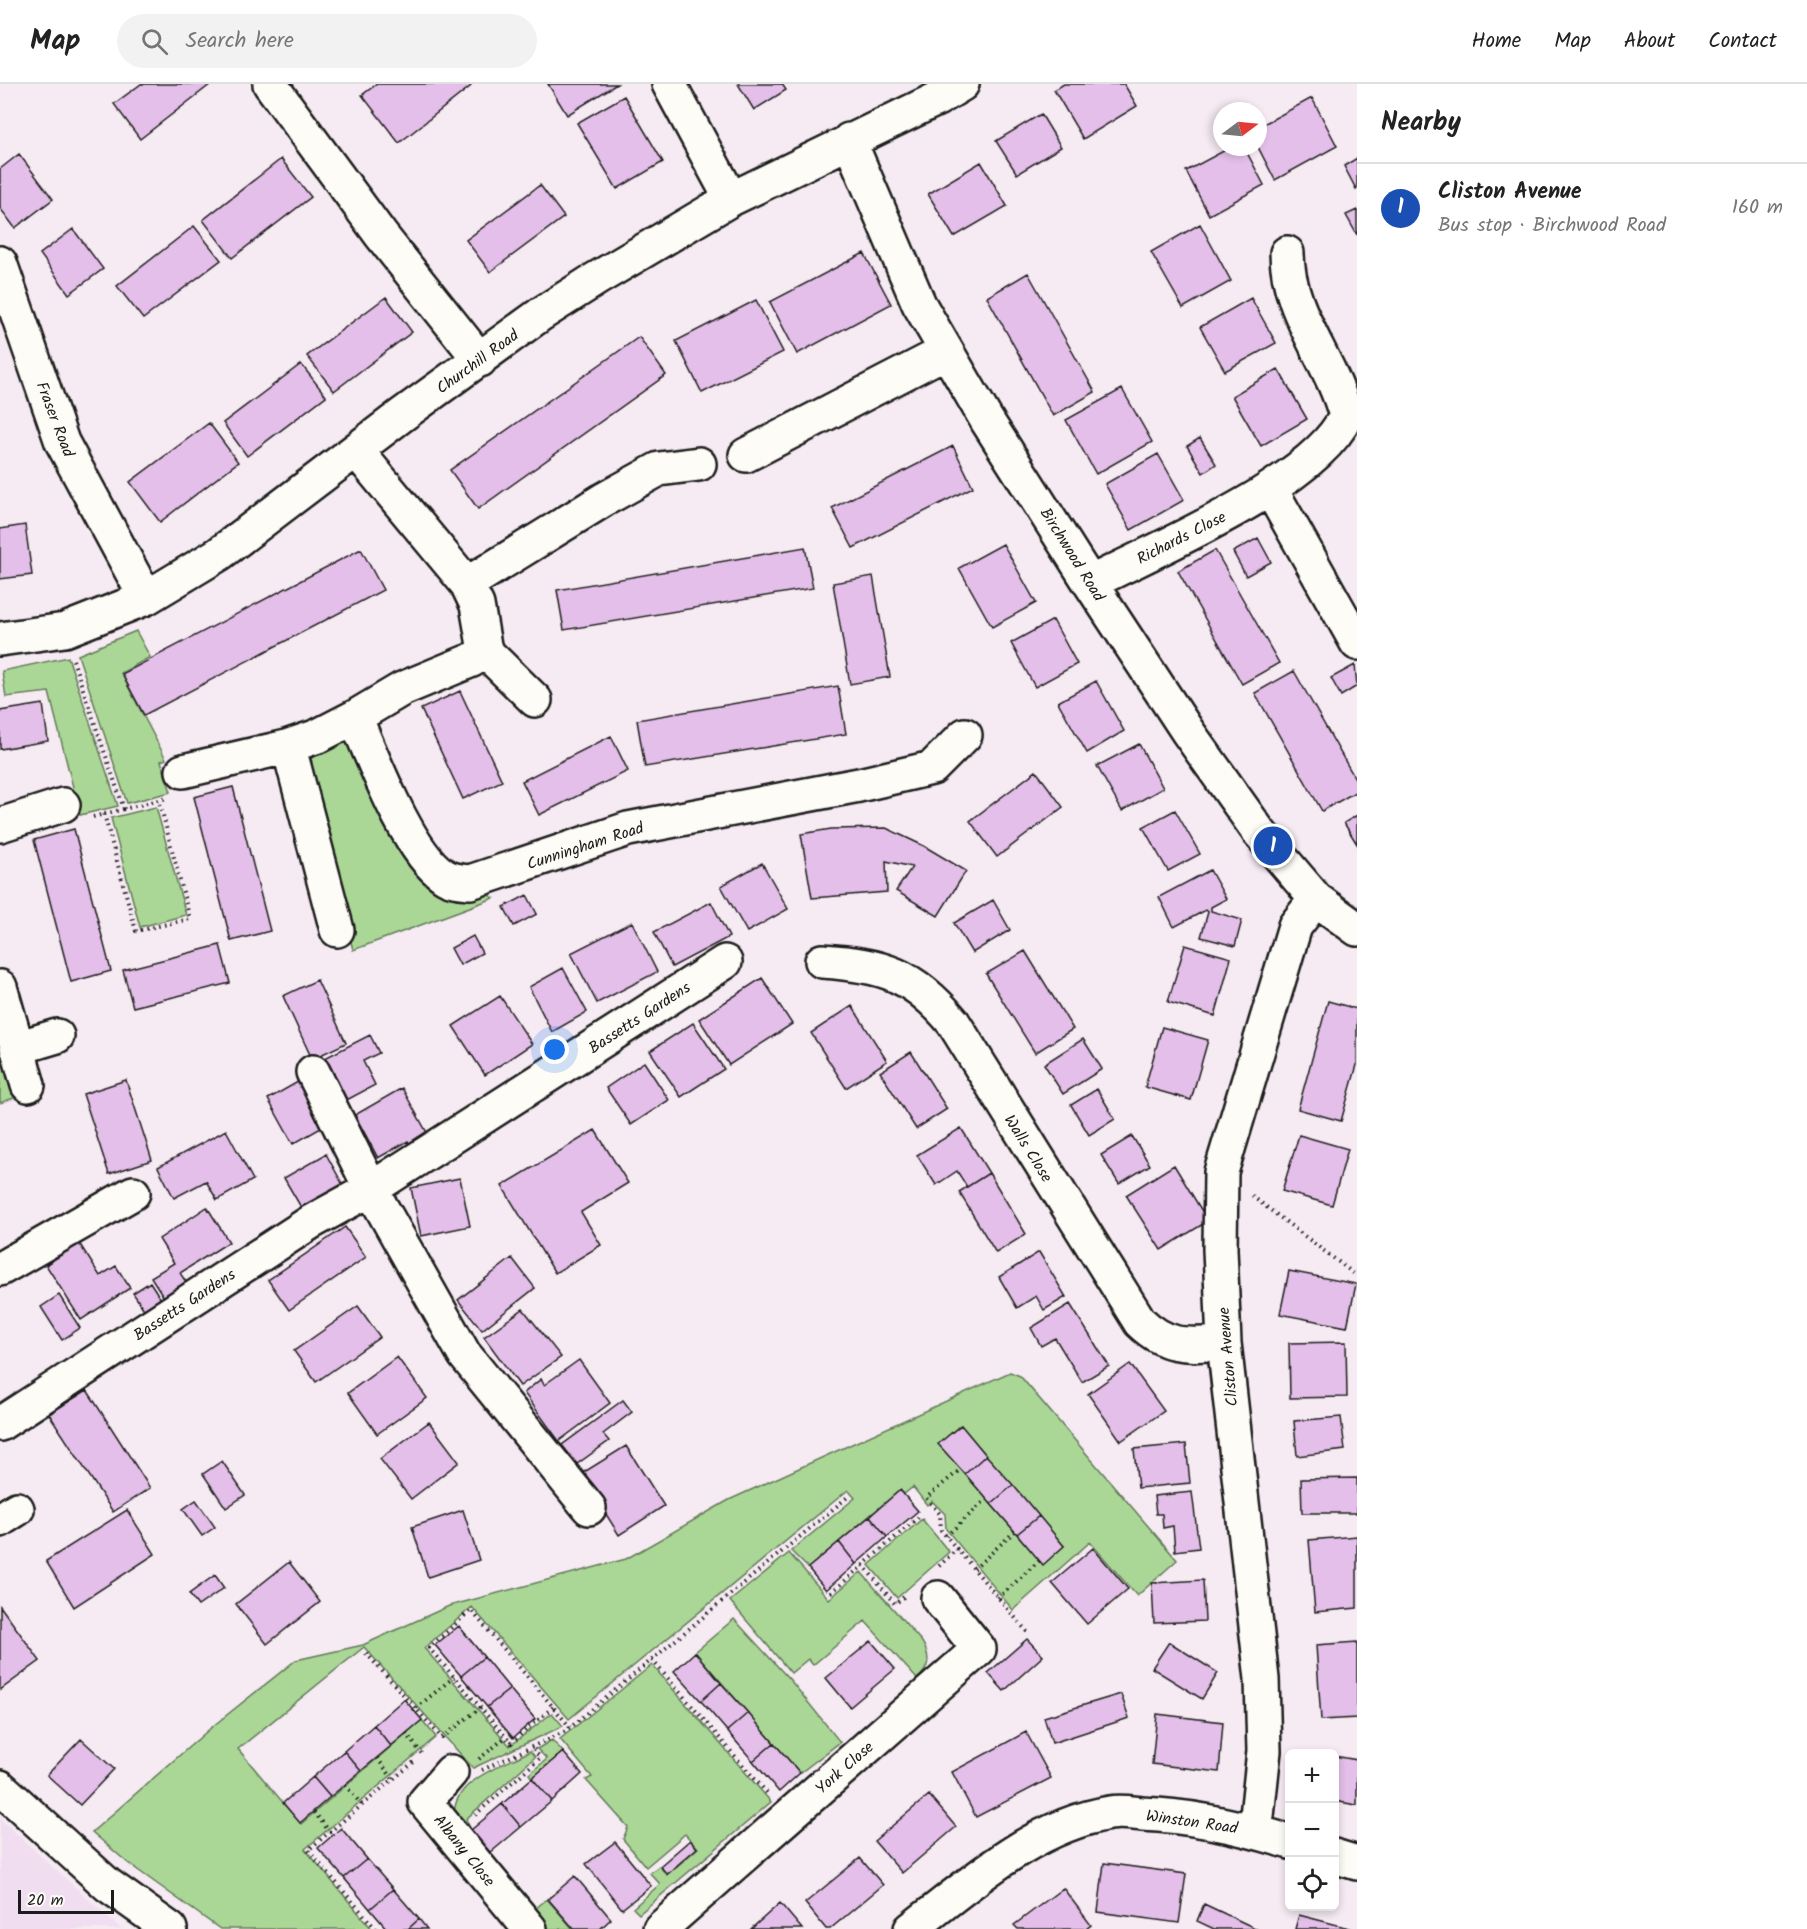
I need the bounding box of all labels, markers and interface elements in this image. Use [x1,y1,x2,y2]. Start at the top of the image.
search box [117,14,537,68]
text: Map [30,19,81,64]
text: Search here [186,24,294,59]
icon: search [138,25,171,58]
text: Home [1472,25,1521,58]
text: Map [1554,25,1591,58]
text: About [1624,25,1675,58]
text: Contact [1708,25,1777,58]
north arrow [1213,102,1267,156]
text: Nearby [1381,102,1461,144]
text: Cliston Avenue [1438,175,1582,210]
text: 1 [1397,192,1404,224]
text: 160 m [1732,192,1783,224]
text: Bus stop · Birchwood Road [1438,210,1666,242]
street label: Churchill Road [431,323,525,401]
street label: Fraser Road [29,378,81,462]
street label: Birchwood Road [1033,503,1111,608]
street label: Richards Close [1133,505,1231,572]
street label: Cunningham Road [524,815,648,877]
pin: 1 [1254,824,1292,868]
street label: Bassetts Gardens [584,976,696,1061]
your location [540,1035,569,1064]
street label: Walls Close [997,1110,1058,1188]
street label: Bassetts Gardens [129,1263,241,1348]
street label: Cliston Avenue [1212,1306,1245,1408]
street label: York Close [810,1736,880,1801]
map controls [1285,1749,1339,1911]
button: + [1285,1749,1339,1803]
button: − [1285,1803,1339,1857]
street label: Winston Road [1144,1804,1240,1841]
street label: Albany Close [427,1809,501,1893]
button: locate [1285,1857,1339,1911]
scale bar [18,1887,114,1914]
text: 20 m [27,1888,63,1913]

